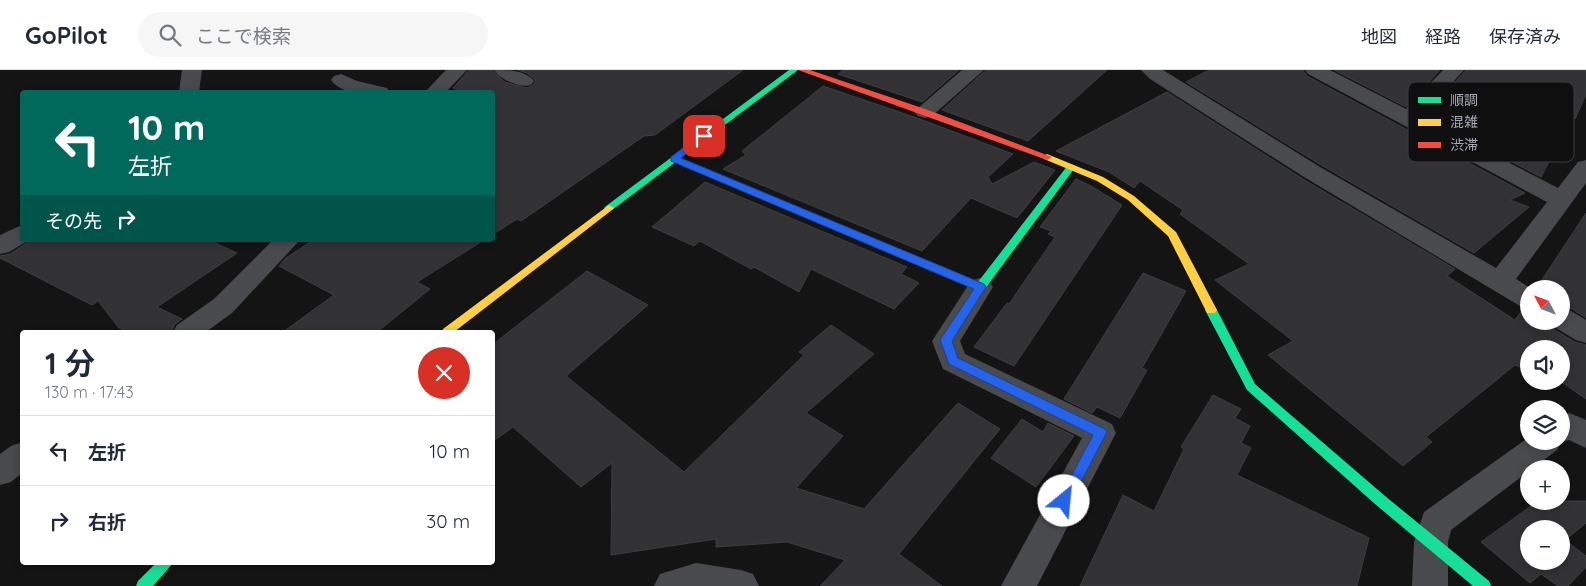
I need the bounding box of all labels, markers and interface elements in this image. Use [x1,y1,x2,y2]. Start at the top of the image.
search box [138,12,488,57]
text: GoPilot [25,20,108,50]
icon: search [156,21,184,49]
text: ここで検索 [196,24,291,48]
text: 地図 [1361,25,1397,48]
text: 経路 [1425,25,1461,48]
text: 保存済み [1489,25,1561,48]
legend [1408,82,1574,162]
text: 順調 [1450,91,1478,109]
text: 10 m [128,105,205,149]
icon: left [45,110,110,175]
text: 混雑 [1450,113,1478,131]
pin [683,115,725,157]
icon: arrive [690,122,718,150]
text: 渋滞 [1450,136,1478,154]
text: 左折 [128,152,172,180]
icon: right [112,205,140,233]
text: その先 [45,209,102,233]
north arrow [1520,280,1570,330]
map controls [1520,280,1570,570]
button: sound [1520,340,1570,390]
text: 1 分 [45,344,95,382]
button: close [418,347,470,399]
text: 130 m · 17:43 [45,382,134,402]
button: layers [1520,400,1570,450]
icon: left [45,437,73,465]
text: 10 m [429,439,470,463]
text: 左折 [88,440,126,464]
button: + [1520,460,1570,510]
position arrow [1037,474,1089,526]
icon: right [45,507,73,535]
text: 30 m [426,509,470,533]
text: 右折 [88,510,126,534]
button: − [1520,520,1570,570]

